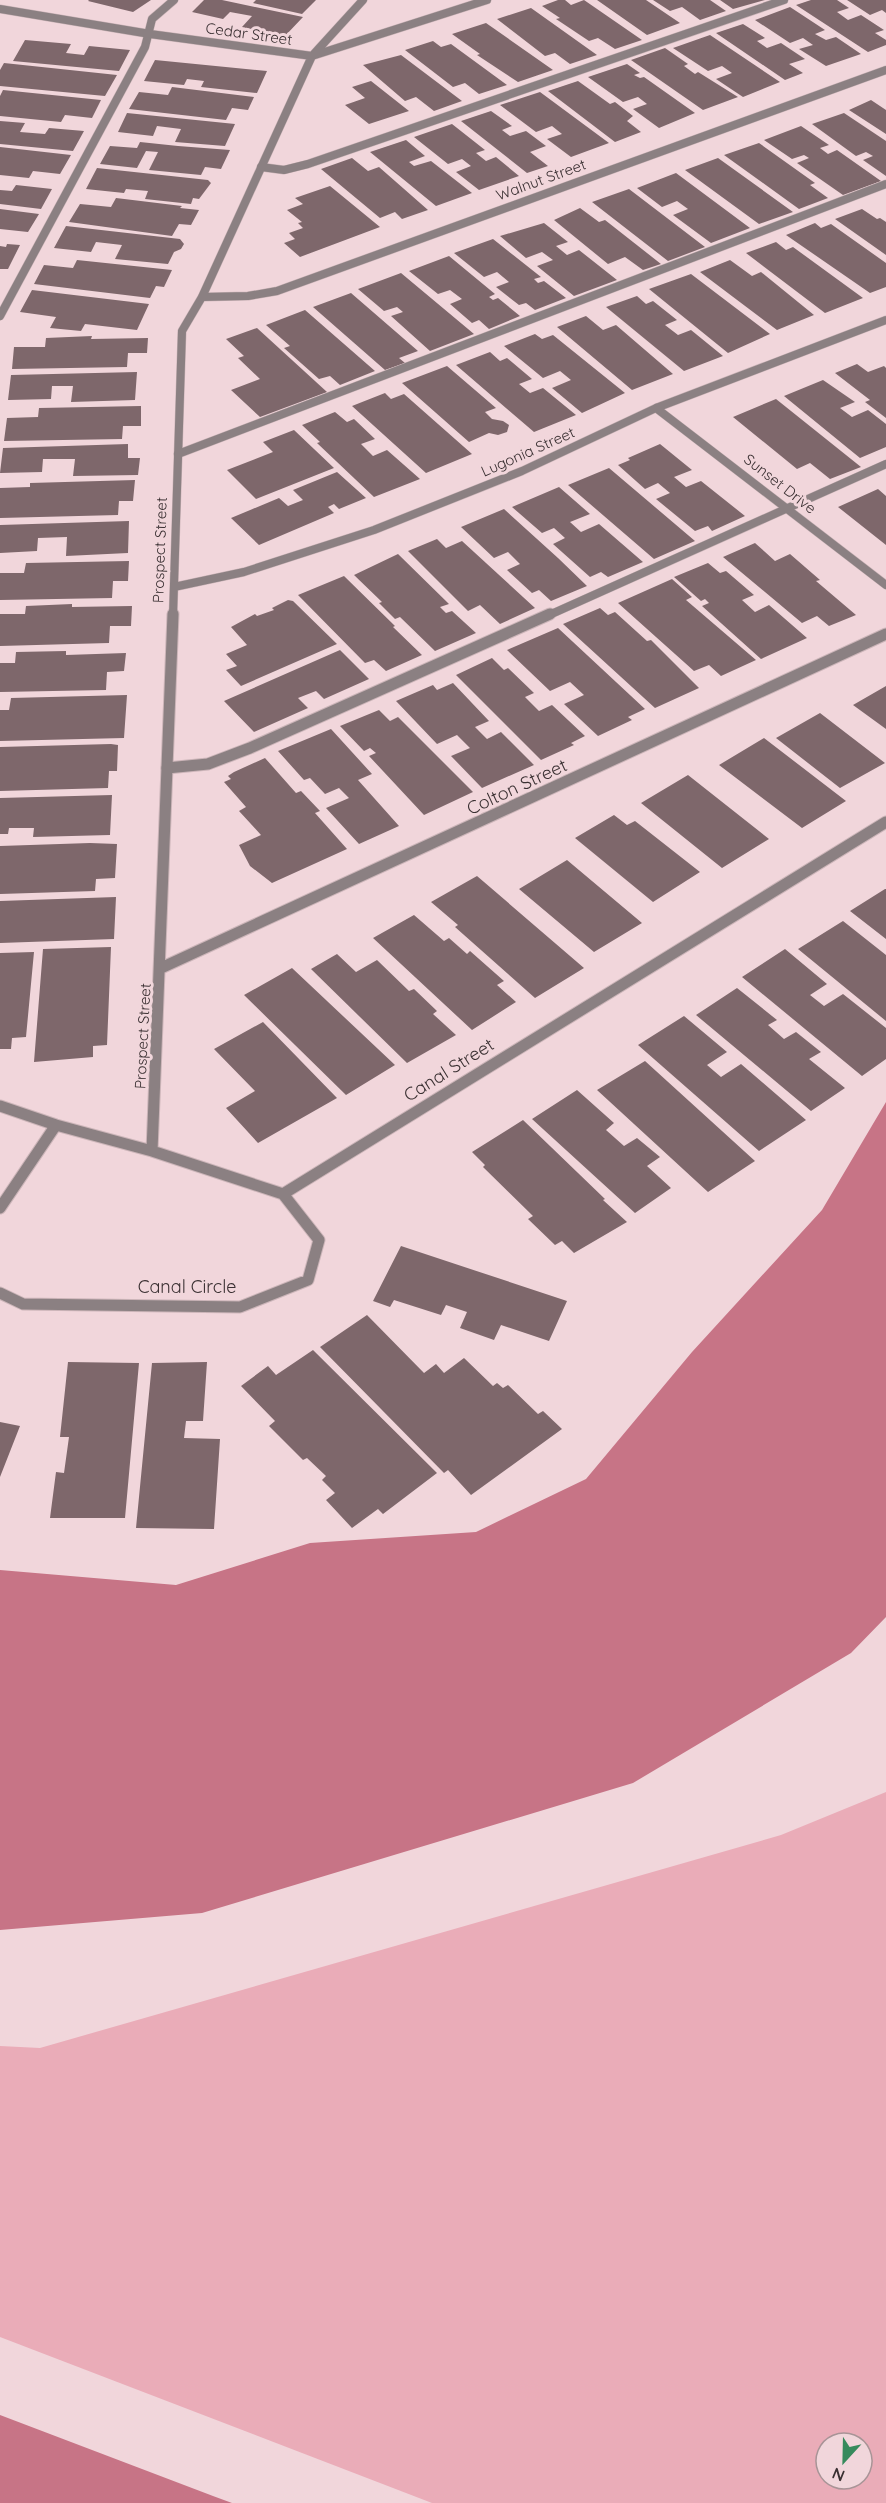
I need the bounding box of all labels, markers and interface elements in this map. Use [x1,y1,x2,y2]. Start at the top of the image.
street label: Cedar Street [205,18,294,49]
street label: Walnut Street [493,154,588,205]
street label: Lugonia Street [478,422,578,481]
street label: Sunset Drive [740,450,820,518]
street label: Prospect Street [148,497,171,603]
street label: Colton Street [463,753,571,820]
street label: Prospect Street [130,983,155,1089]
street label: Canal Street [399,1033,498,1106]
street label: Canal Circle [138,1275,236,1298]
north arrow [814,2431,874,2491]
text: N [829,2463,848,2486]

